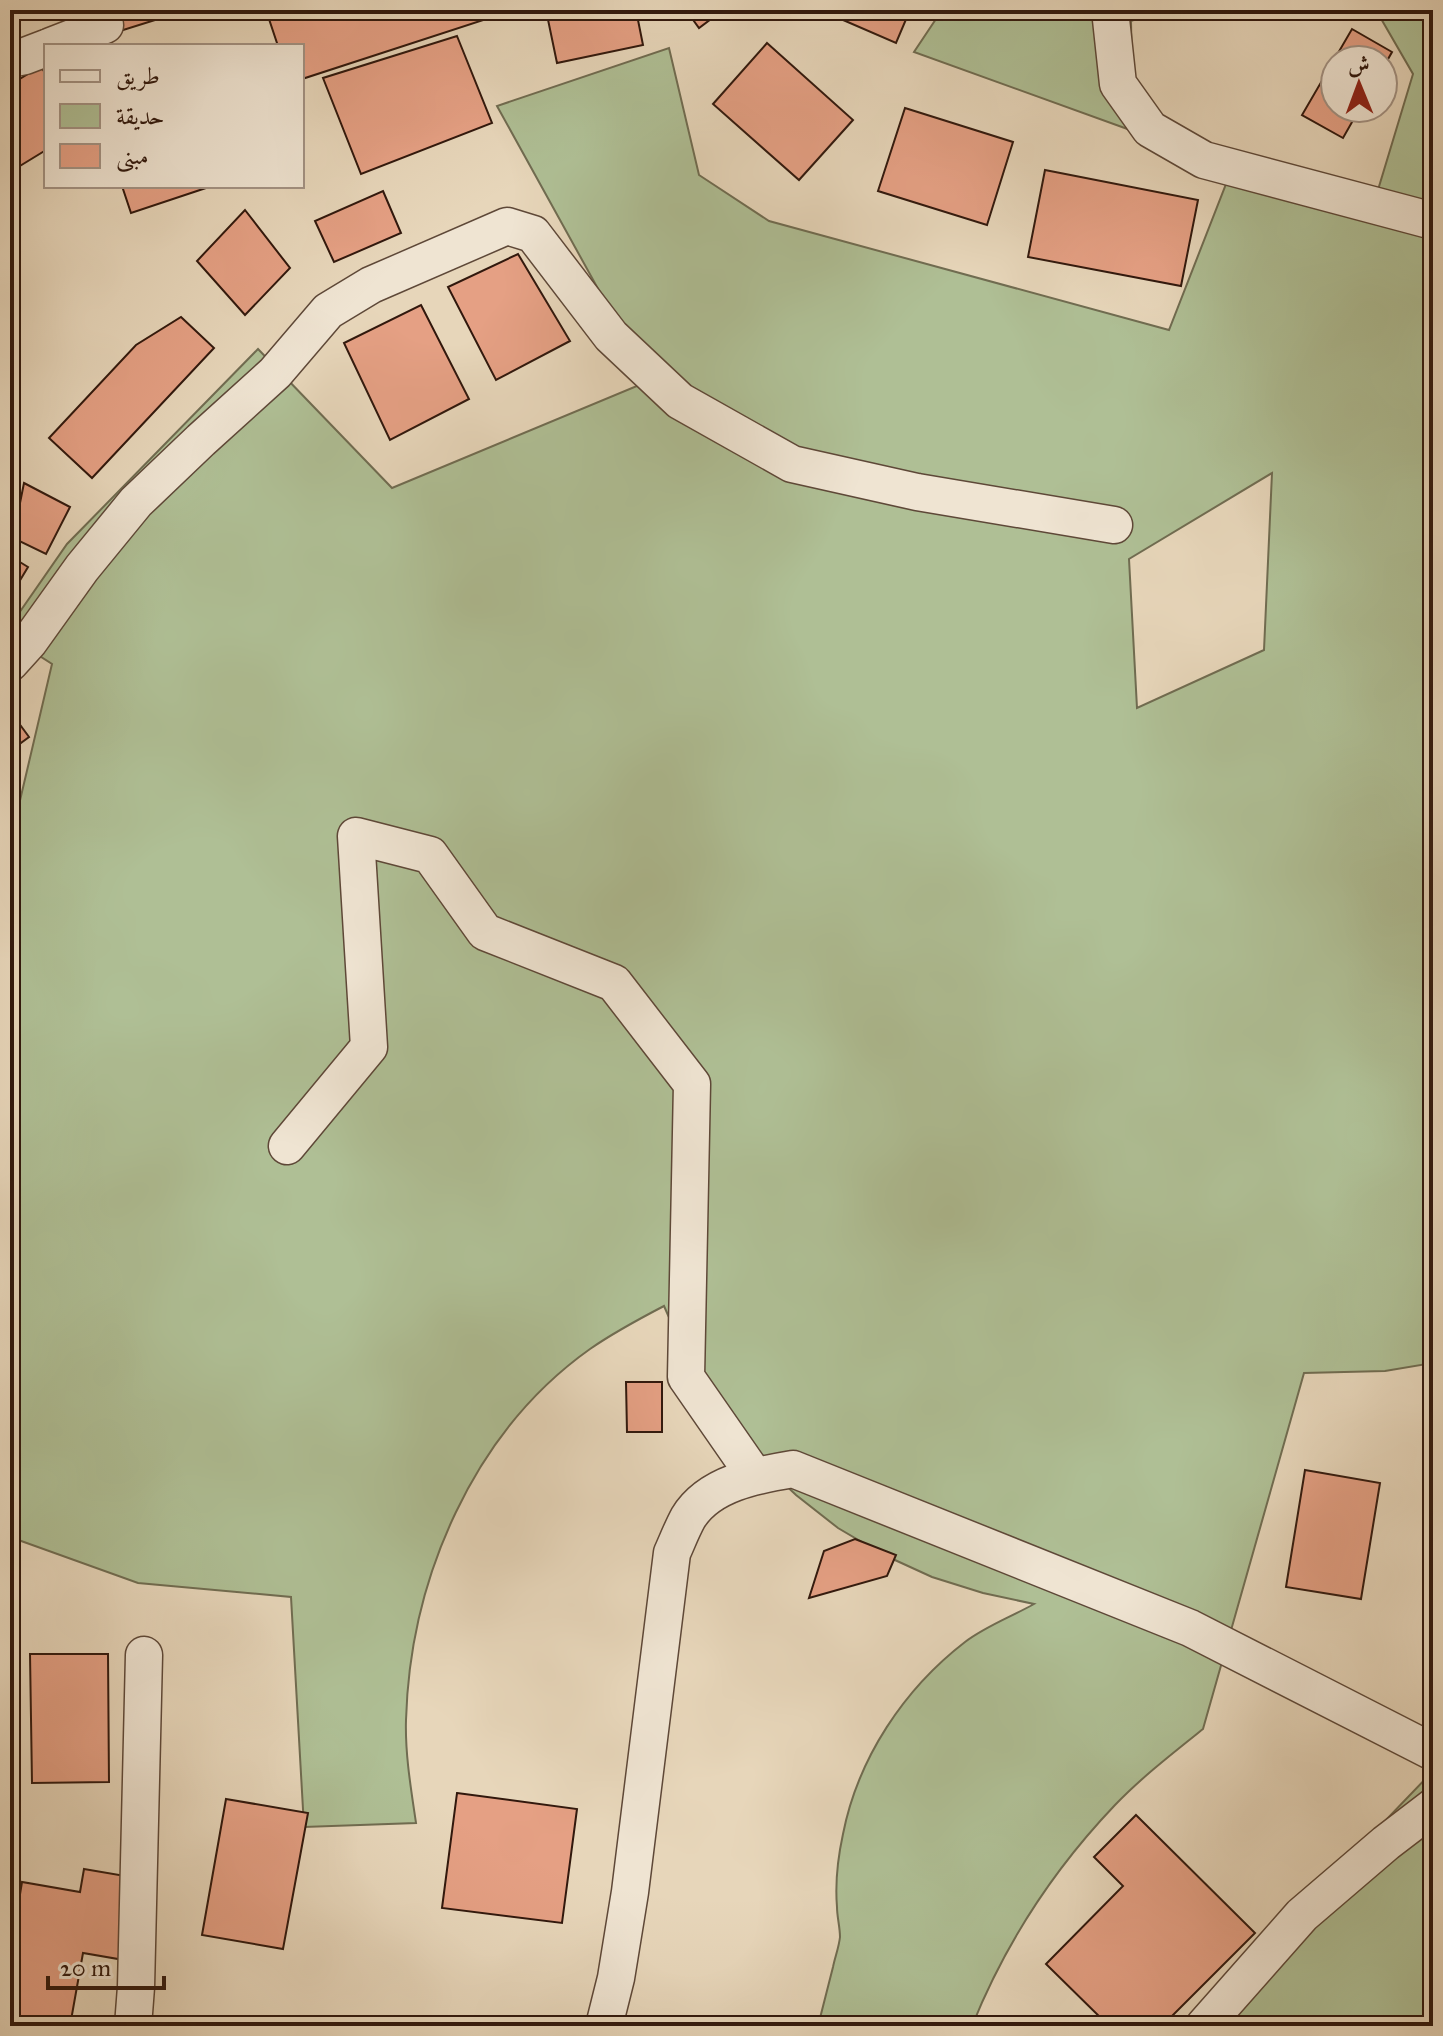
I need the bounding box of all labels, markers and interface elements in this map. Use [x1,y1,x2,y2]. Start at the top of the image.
legend [44,44,304,188]
north arrow [1319,44,1399,124]
text: ش [1348,51,1370,78]
text: طريق [116,61,160,91]
text: حديقة [116,101,165,131]
text: مبنى [116,141,149,173]
scale bar [48,1940,164,1990]
text: 20 m [60,1953,111,1983]

